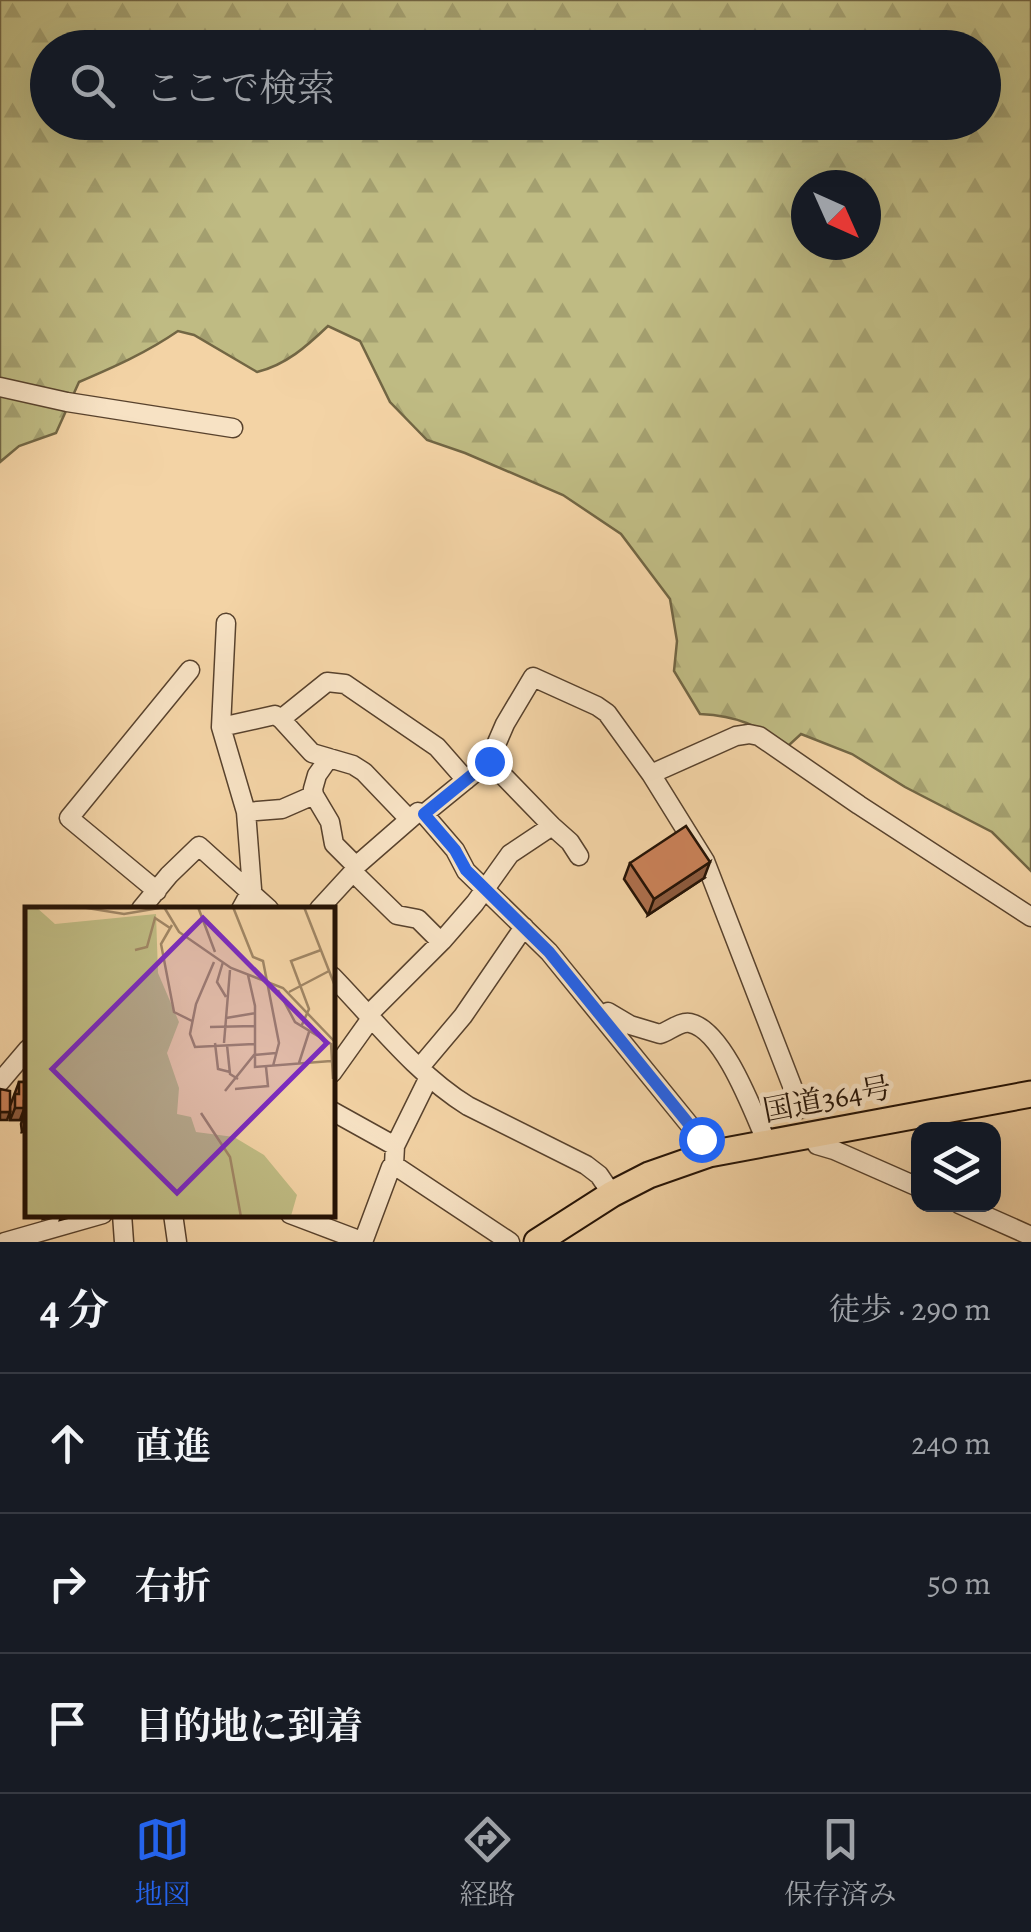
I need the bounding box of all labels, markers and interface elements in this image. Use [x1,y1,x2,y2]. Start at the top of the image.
search box [30,30,1001,140]
icon: search [65,58,120,113]
text: ここで検索 [145,62,335,114]
north arrow [791,170,881,260]
route end [467,739,513,785]
inset map [25,907,335,1217]
street label: 国道364号 [759,1067,895,1131]
route start [679,1117,725,1163]
map controls [911,1122,1001,1212]
button: layers [911,1122,1001,1212]
text: 4 分 [40,1281,109,1338]
text: 徒歩 · 290 m [828,1287,991,1331]
icon: ahead [40,1416,95,1471]
text: 直進 [135,1420,211,1472]
text: 240 m [911,1421,991,1465]
icon: right [40,1556,95,1611]
text: 右折 [135,1560,211,1612]
text: 50 m [927,1561,991,1605]
icon: arrive [40,1696,95,1751]
text: 目的地に到着 [135,1700,363,1752]
tab: 地図 [134,1812,191,1914]
tab: 経路 [459,1812,516,1914]
tab: 保存済み [784,1812,897,1914]

